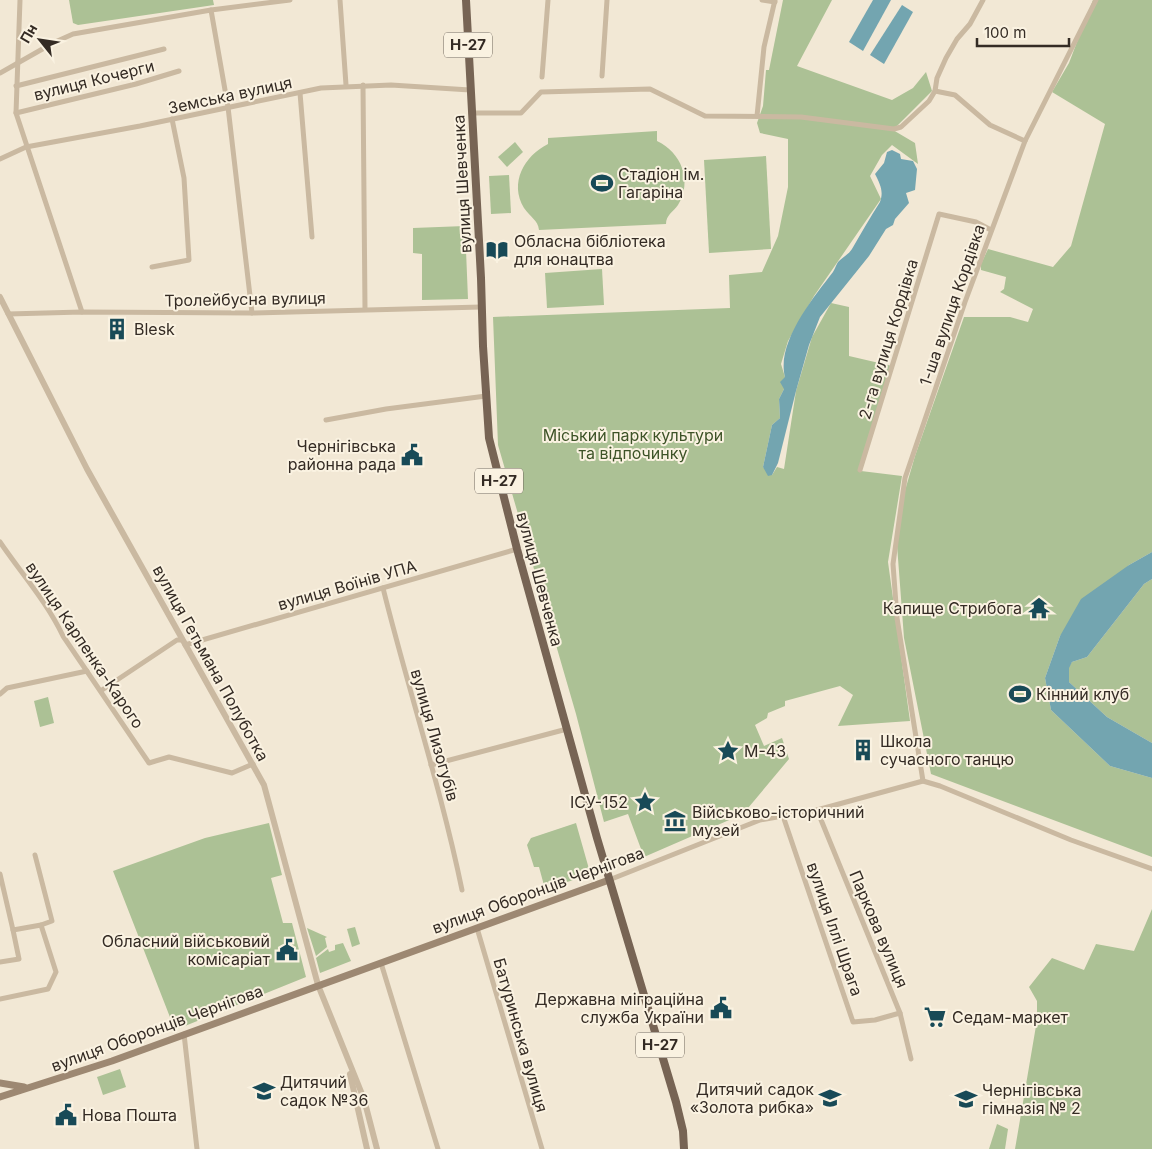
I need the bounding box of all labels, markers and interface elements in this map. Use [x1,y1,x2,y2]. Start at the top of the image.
north arrow [15,15,65,65]
scale bar [977,15,1070,47]
text: Пн [16,21,40,46]
text: 100 m [984,23,1026,42]
road number: Н-27 [444,32,492,58]
street label: вулиця Кочерги [32,55,156,105]
street label: Земська вулиця [166,72,294,118]
street label: вулиця Шевченка [448,114,476,254]
place label: Стадіон ім. Гагаріна [618,164,704,202]
sports icon: Стадіон ім. Гагаріна [589,170,615,196]
street label: 1-ша вулиця Кордівка [915,222,989,388]
place label: Обласна бібліотека для юнацтва [514,231,666,269]
library icon: Обласна бібліотека для юнацтва [484,237,510,263]
street label: 2-га вулиця Кордівка [854,256,922,422]
street label: Тролейбусна вулиця [164,288,326,310]
building icon: Blesk [104,316,130,342]
place label: Blesk [134,319,175,339]
park label: Міський парк культури та відпочинку [543,425,723,463]
place label: Чернігівська районна рада [288,436,396,474]
public building icon: Чернігівська районна рада [399,442,425,468]
road number: Н-27 [475,468,523,494]
street label: вулиця Шевченка [512,510,568,648]
street label: вулиця Воїнів УПА [275,556,419,614]
street label: вулиця Карпенка-Карого [22,558,148,732]
street label: вулиця Гетьмана Полуботка [149,562,273,764]
temple icon: Капище Стрибога [1026,595,1052,621]
place label: Капище Стрибога [883,598,1022,618]
street label: вулиця Лизогубів [407,667,463,803]
sports icon: Кінний клуб [1007,681,1033,707]
place label: Кінний клуб [1036,684,1129,704]
place label: Школа сучасного танцю [880,731,1014,769]
building icon: Школа сучасного танцю [850,737,876,763]
place icon: М-43 [715,738,741,764]
place label: М-43 [744,741,786,761]
place icon: ІСУ-152 [632,789,658,815]
place label: ІСУ-152 [570,792,628,812]
place label: Військово-історичний музей [692,802,864,840]
museum icon: Військово-історичний музей [662,808,688,834]
street label: вулиця Оборонців Чернігова [429,842,647,938]
street label: вулиця Іллі Шрага [803,859,867,999]
street label: Паркова вулиця [845,867,913,991]
place label: Обласний військовий комісаріат [102,931,271,969]
public building icon: Обласний військовий комісаріат [274,937,300,963]
street label: Батуринська вулиця [489,956,553,1114]
street label: вулиця Оборонців Чернігова [48,980,266,1076]
place label: Державна міграційна служба України [535,989,704,1027]
public building icon: Державна міграційна служба України [708,995,734,1021]
supermarket icon: Седам-маркет [922,1004,948,1030]
place label: Седам-маркет [952,1007,1068,1027]
road number: Н-27 [636,1032,684,1058]
place label: Дитячий садок №36 [280,1072,368,1110]
school or university icon: Дитячий садок №36 [251,1078,277,1104]
place label: Дитячий садок «Золота рибка» [690,1079,814,1117]
place label: Чернігівська гімназія № 2 [982,1080,1082,1118]
school or university icon: Дитячий садок «Золота рибка» [817,1085,843,1111]
school or university icon: Чернігівська гімназія № 2 [953,1086,979,1112]
public building icon: Нова Пошта [53,1102,79,1128]
place label: Нова Пошта [82,1105,177,1125]

